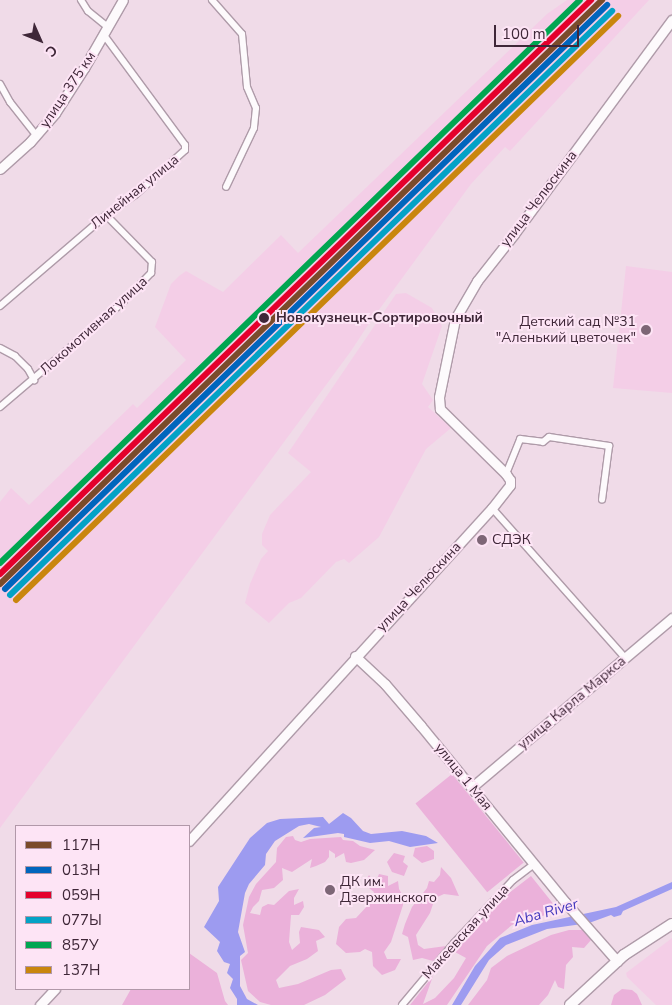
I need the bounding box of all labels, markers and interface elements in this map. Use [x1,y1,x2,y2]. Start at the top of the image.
north arrow [15,15,65,65]
scale bar [497,15,582,47]
text: 100 m [502,24,546,44]
text: С [41,41,61,61]
street label: улица 375 км [36,49,100,131]
street label: улица Челюскина [497,147,581,251]
street label: Линейная улица [88,151,182,233]
street label: Локомотивная улица [37,273,151,379]
marker: Новокузнецк-Сортировочный [256,310,272,326]
place label: Новокузнецк-Сортировочный [276,310,483,326]
place label: Детский сад №31 "Аленький цветочек" [496,314,636,347]
marker: Детский сад №31 "Аленький цветочек" [640,324,652,336]
place label: СДЭК [492,532,531,548]
marker: СДЭК [476,534,488,546]
street label: улица Челюскина [373,539,465,635]
street label: улица Карла Маркса [515,653,629,753]
street label: улица 1 Мая [431,740,495,814]
legend [15,825,190,990]
text: 117Н [62,835,100,855]
text: 013Н [62,860,100,880]
place label: ДК им. Дзержинского [340,874,437,906]
street label: Макеевская улица [419,881,513,983]
marker: ДК им. Дзержинского [324,884,336,896]
text: 059Н [62,885,100,905]
water label: Aba River [512,895,580,931]
text: 077Ы [62,910,102,930]
text: 857У [62,935,99,955]
text: 137Н [62,960,100,980]

